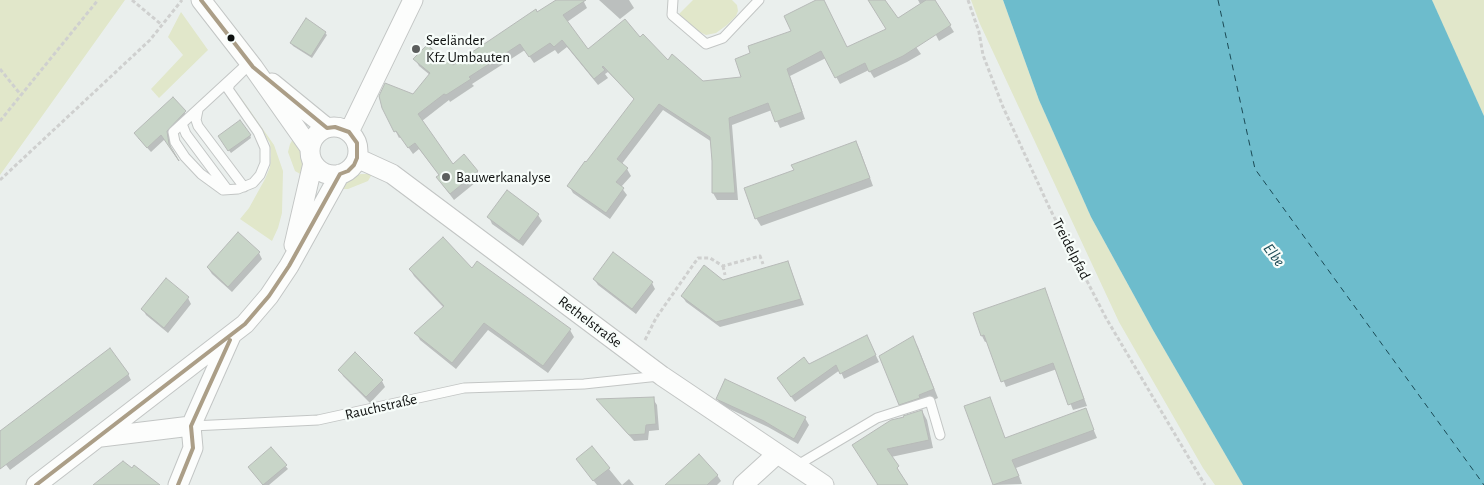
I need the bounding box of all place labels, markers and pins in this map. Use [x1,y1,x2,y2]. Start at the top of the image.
place label: Seeländer Kfz Umbauten [426,31,510,66]
unlabelled marker [226,33,236,43]
marker: Seeländer Kfz Umbauten [410,43,422,55]
place label: Bauwerkanalyse [456,168,551,186]
marker: Bauwerkanalyse [440,171,452,183]

